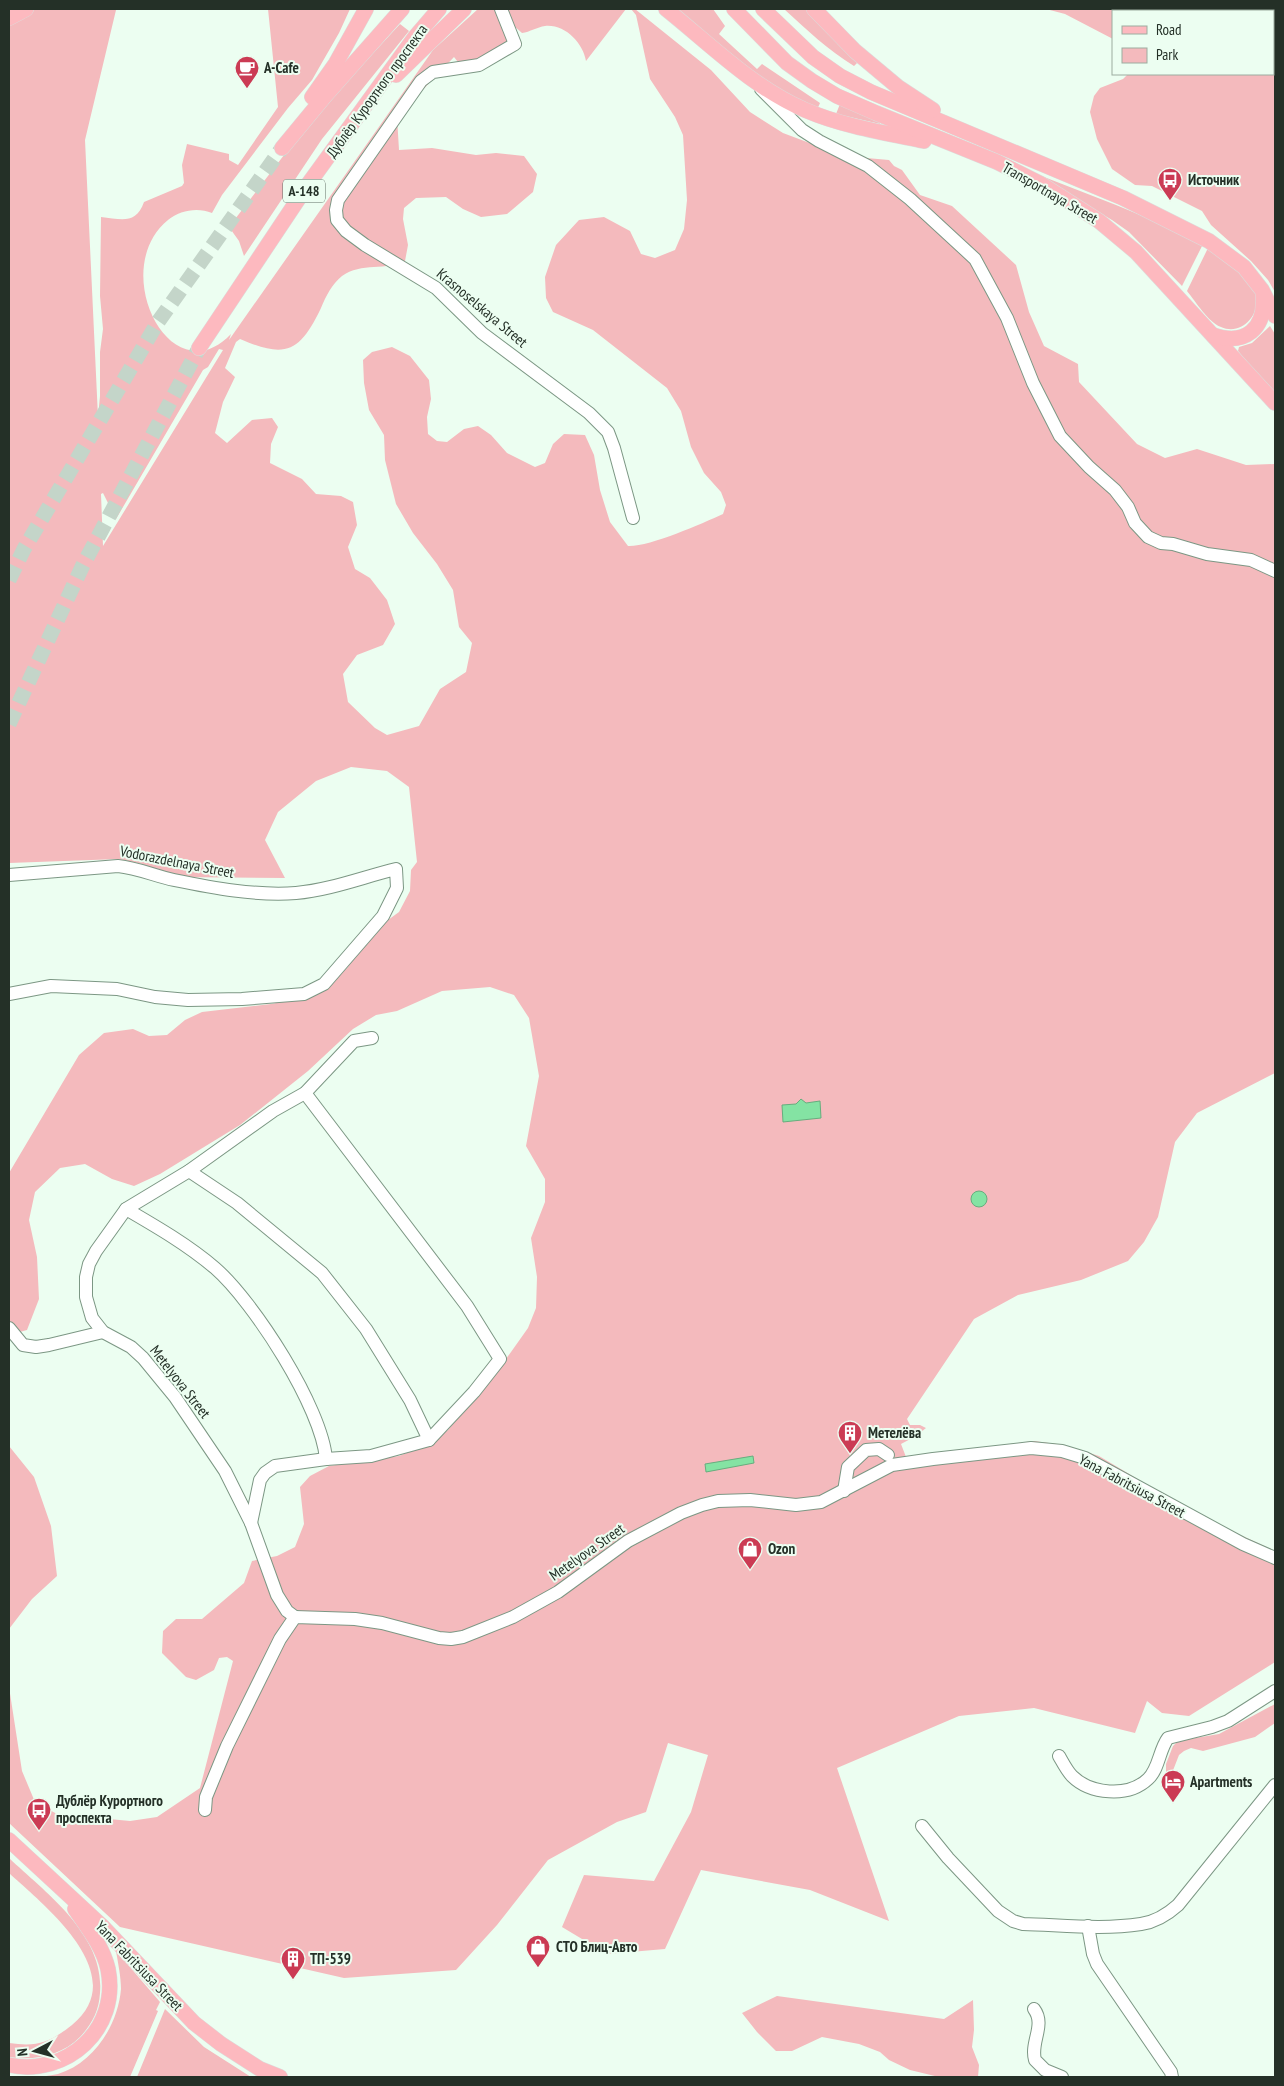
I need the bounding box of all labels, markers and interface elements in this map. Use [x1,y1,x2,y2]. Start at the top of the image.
legend [1112,10,1274,75]
street label: Дублёр Курортного проспекта [322,20,431,161]
text: Road [1156,20,1182,39]
text: Park [1156,45,1178,64]
cafe icon: A-Cafe [234,55,260,89]
place label: A-Cafe [263,58,299,77]
street label: Transportnaya Street [999,158,1101,228]
bus stop icon: Источник [1157,167,1183,201]
place label: Источник [1188,170,1240,189]
road number: А-148 [283,180,325,202]
street label: Krasnoselskaya Street [433,264,532,351]
street label: Vodorazdelnaya Street [117,841,236,882]
street label: Metelyova Street [146,1341,215,1422]
building icon: Метелёва [837,1420,863,1454]
place label: Метелёва [868,1423,921,1442]
street label: Yana Fabritsiusa Street [1076,1449,1189,1522]
street label: Metelyova Street [545,1519,628,1584]
shop icon: Ozon [737,1536,763,1570]
place label: Ozon [768,1539,795,1558]
hotel icon: Apartments [1160,1769,1186,1803]
place label: Apartments [1189,1772,1252,1791]
place label: Дублёр Курортного проспекта [56,1791,163,1827]
bus stop icon: Дублёр Курортного проспекта [26,1797,52,1831]
street label: Yana Fabritsiusa Street [92,1917,187,2015]
shop icon: СТО Блиц-Авто [525,1934,551,1968]
place label: СТО Блиц-Авто [556,1937,638,1956]
building icon: ТП-539 [280,1946,306,1980]
place label: ТП-539 [310,1949,351,1968]
north arrow [10,2026,60,2076]
text: N [13,2048,31,2057]

